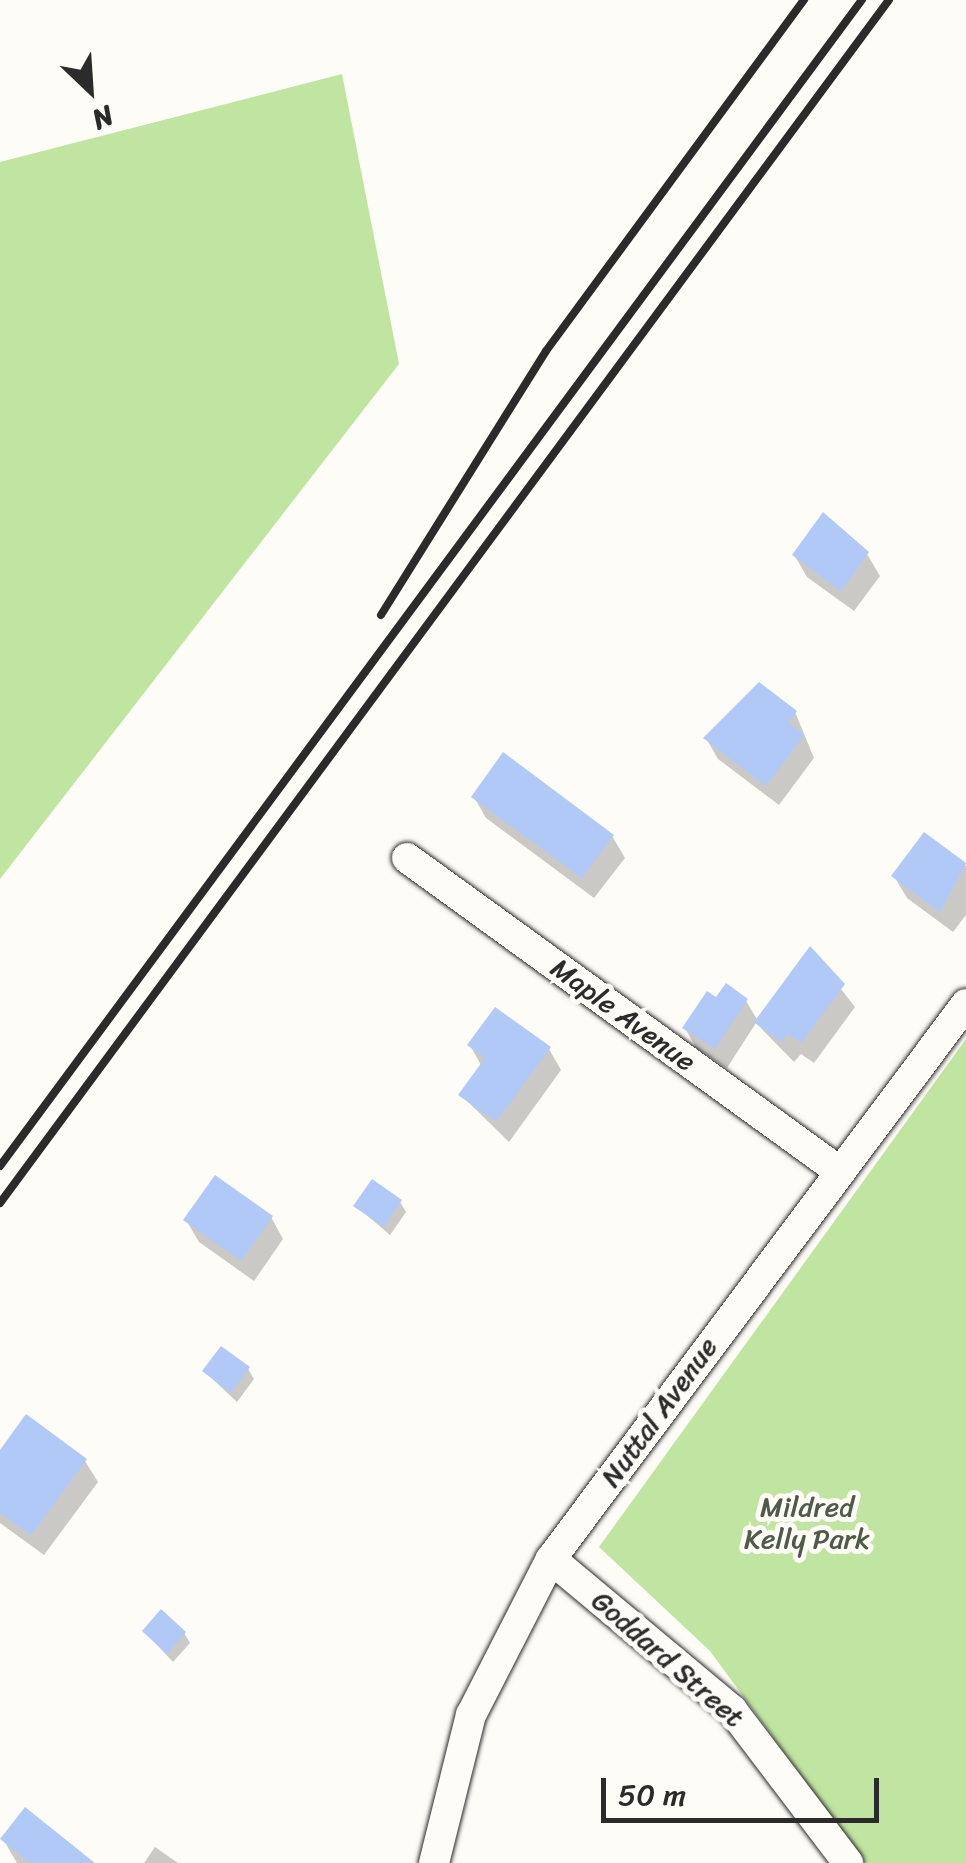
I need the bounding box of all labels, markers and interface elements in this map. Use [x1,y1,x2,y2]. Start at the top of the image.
north arrow [40,40,140,140]
text: N [84,91,122,144]
street label: Maple Avenue [544,951,702,1079]
street label: Nuttal Avenue [594,1331,724,1493]
park label: Mildred Kelly Park [744,1490,870,1556]
street label: Goddard Street [585,1584,751,1734]
scale bar [606,1758,884,1820]
text: 50 m [618,1768,686,1822]

